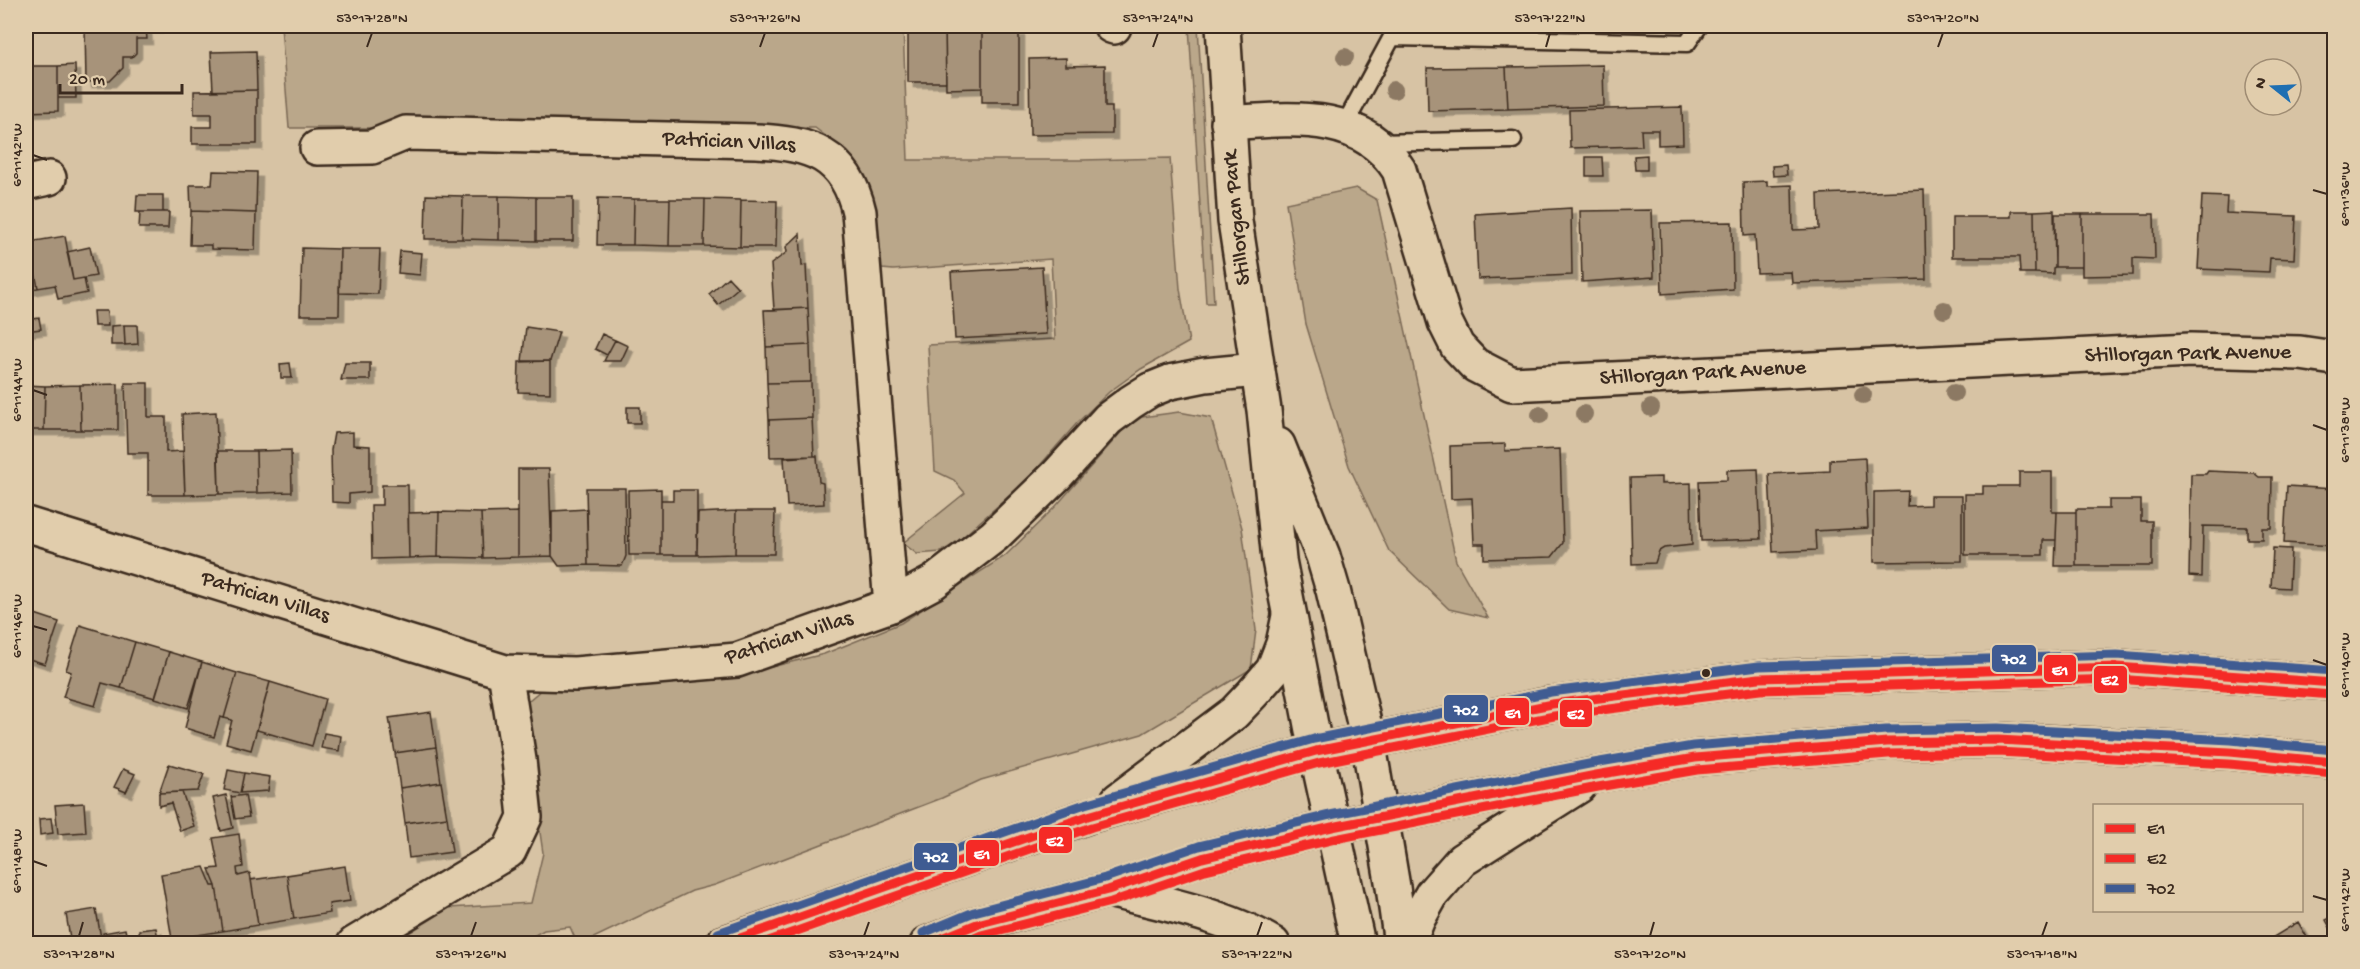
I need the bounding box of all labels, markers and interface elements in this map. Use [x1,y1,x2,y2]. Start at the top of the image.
text: 53°17'28"N [336,10,408,28]
text: 53°17'26"N [729,10,801,28]
text: 53°17'24"N [1123,10,1193,28]
text: 53°17'22"N [1515,10,1586,28]
text: 53°17'20"N [1907,10,1979,28]
scale bar [60,57,182,95]
north arrow [2243,57,2303,117]
text: 20 m [69,70,105,91]
text: N [2251,75,2273,91]
text: 6°11'42"W [9,123,27,187]
street label: Patrician Villas [661,126,797,160]
street label: Stillorgan Park [1218,147,1258,287]
text: 6°11'36"W [2337,161,2355,226]
street label: Stillorgan Park Avenue [2085,340,2292,370]
street label: Stillorgan Park Avenue [1599,356,1807,392]
text: 6°11'44"W [9,358,27,422]
text: 6°11'38"W [2337,397,2355,463]
street label: Patrician Villas [197,566,333,630]
text: 6°11'46"W [9,594,27,658]
street label: Patrician Villas [721,606,857,672]
text: 6°11'40"W [2337,632,2355,697]
line badge: 702 [1991,644,2037,673]
text: 702 [2000,652,2027,671]
line badge: E1 [2043,654,2077,683]
text: E1 [2052,663,2068,682]
line badge: E2 [2093,665,2128,694]
unlabelled marker [1700,667,1712,679]
text: E2 [2101,673,2119,692]
line badge: 702 [1443,694,1489,723]
line badge: E1 [1495,697,1530,726]
line badge: E2 [1559,699,1593,728]
text: 702 [1452,703,1479,722]
text: E1 [1505,706,1521,725]
text: E2 [1567,707,1585,726]
legend [2093,804,2303,912]
text: E1 [2147,820,2165,841]
line badge: E2 [1038,826,1073,854]
text: 6°11'48"W [9,828,27,893]
text: E2 [1046,834,1064,853]
line badge: E1 [965,839,1000,867]
line badge: 702 [913,842,958,871]
text: E1 [974,847,990,866]
text: 702 [922,850,949,869]
text: E2 [2147,850,2167,871]
text: 6°11'42"W [2337,868,2355,932]
text: 702 [2146,880,2176,901]
text: 53°17'28"N [43,946,115,964]
text: 53°17'26"N [435,946,507,964]
text: 53°17'24"N [829,946,899,964]
text: 53°17'22"N [1222,946,1293,964]
text: 53°17'20"N [1614,946,1686,964]
text: 53°17'18"N [2007,946,2077,964]

